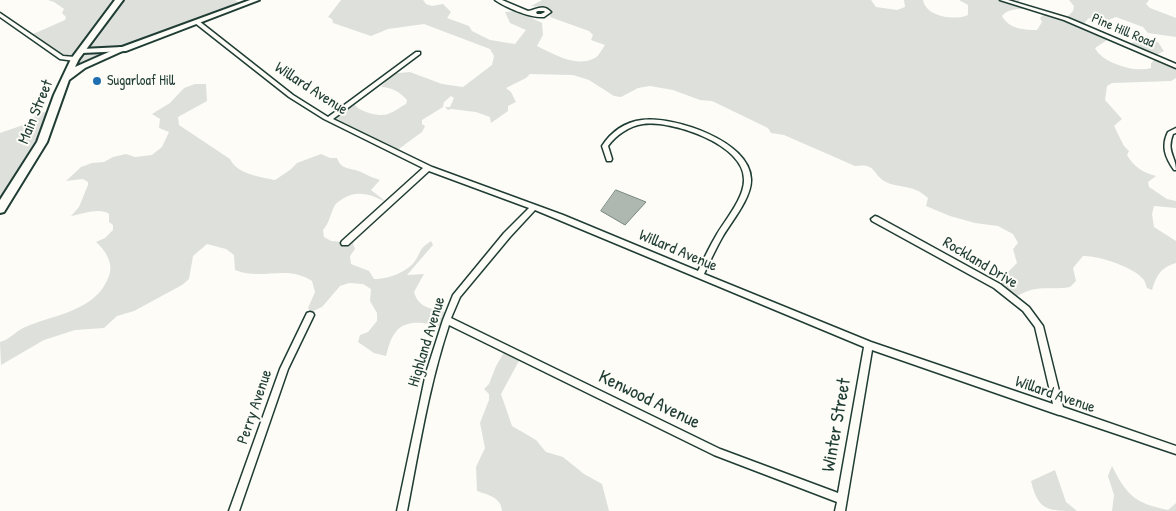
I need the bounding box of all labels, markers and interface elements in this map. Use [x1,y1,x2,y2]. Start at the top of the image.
street label: Pine Hill Road [1089,10,1157,52]
street label: Willard Avenue [271,58,351,120]
place label: Sugarloaf Hill [107,73,175,89]
marker: Sugarloaf Hill [91,75,103,87]
street label: Main Street [14,77,58,147]
street label: Willard Avenue [636,226,720,276]
street label: Rockland Drive [939,233,1021,293]
street label: Highland Avenue [404,295,450,389]
street label: Kenwood Avenue [594,366,704,434]
street label: Perry Avenue [233,367,277,447]
street label: Willard Avenue [1013,372,1097,418]
street label: Winter Street [818,376,856,474]

